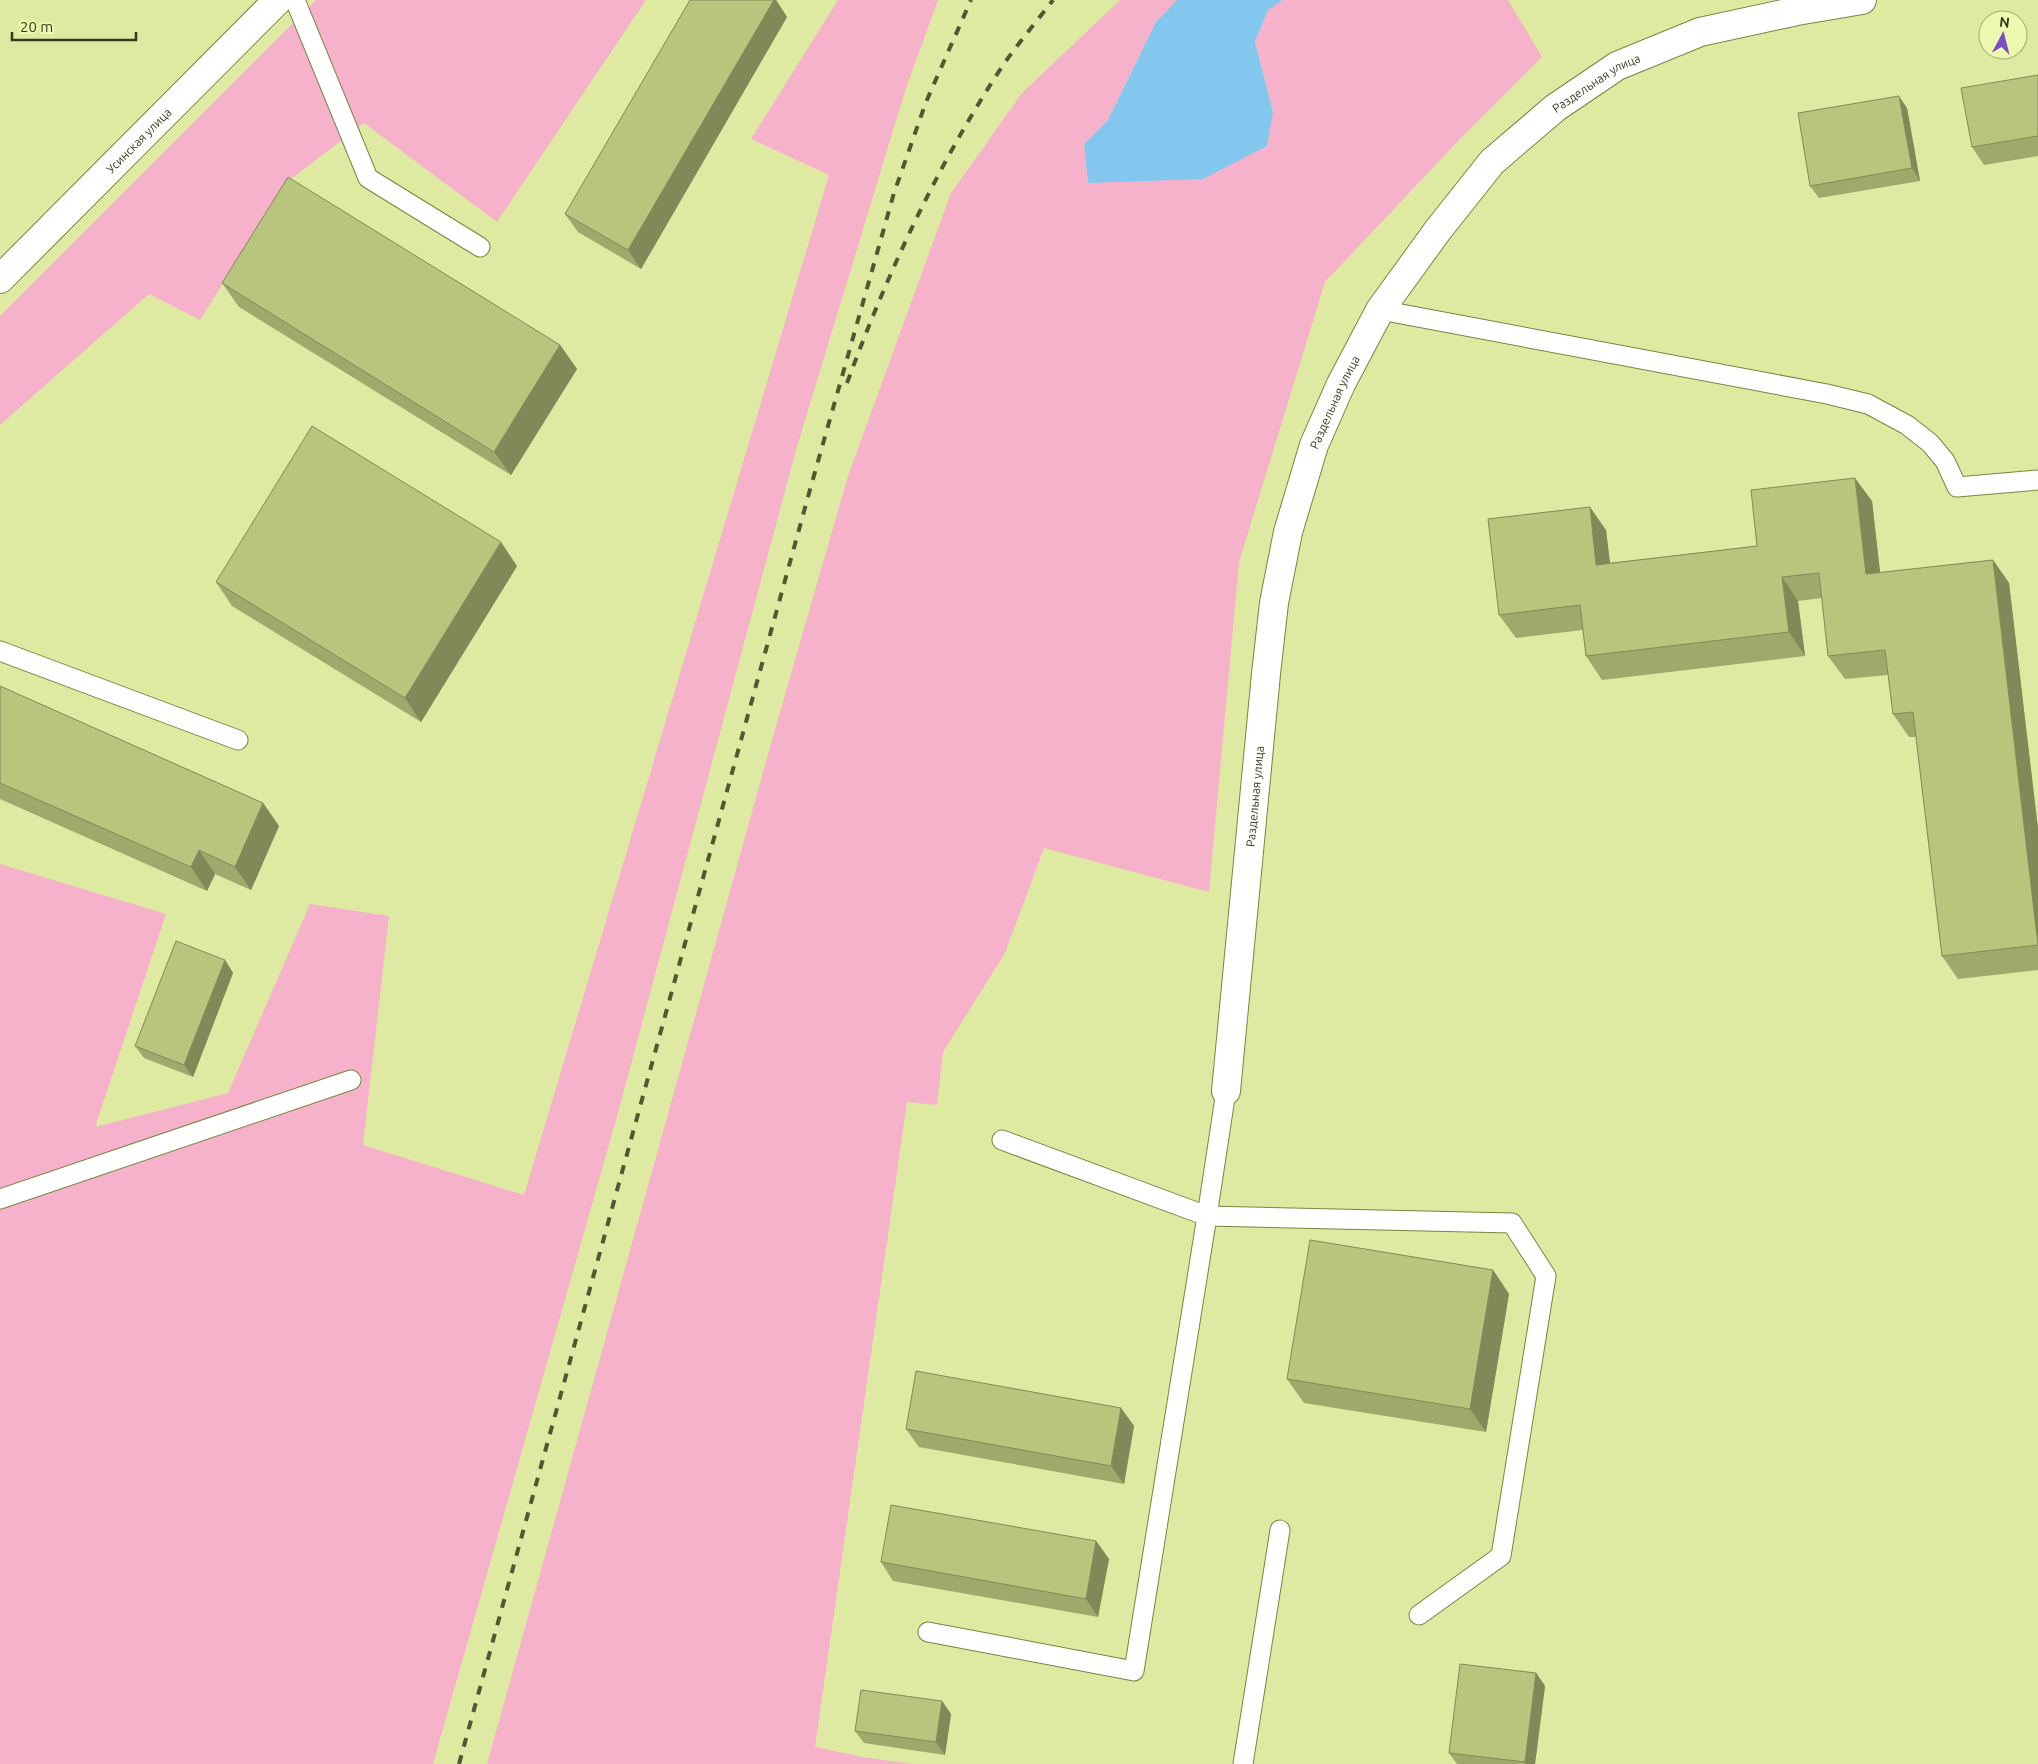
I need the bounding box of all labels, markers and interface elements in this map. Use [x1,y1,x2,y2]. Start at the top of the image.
scale bar [12,10,136,42]
north arrow [1978,10,2028,60]
text: N [1998,14,2011,31]
text: 20 m [20,18,53,35]
street label: Раздельная улица [1550,51,1642,115]
street label: Усинская улица [103,105,173,175]
street label: Раздельная улица [1307,353,1361,451]
street label: Раздельная улица [1243,745,1266,847]

